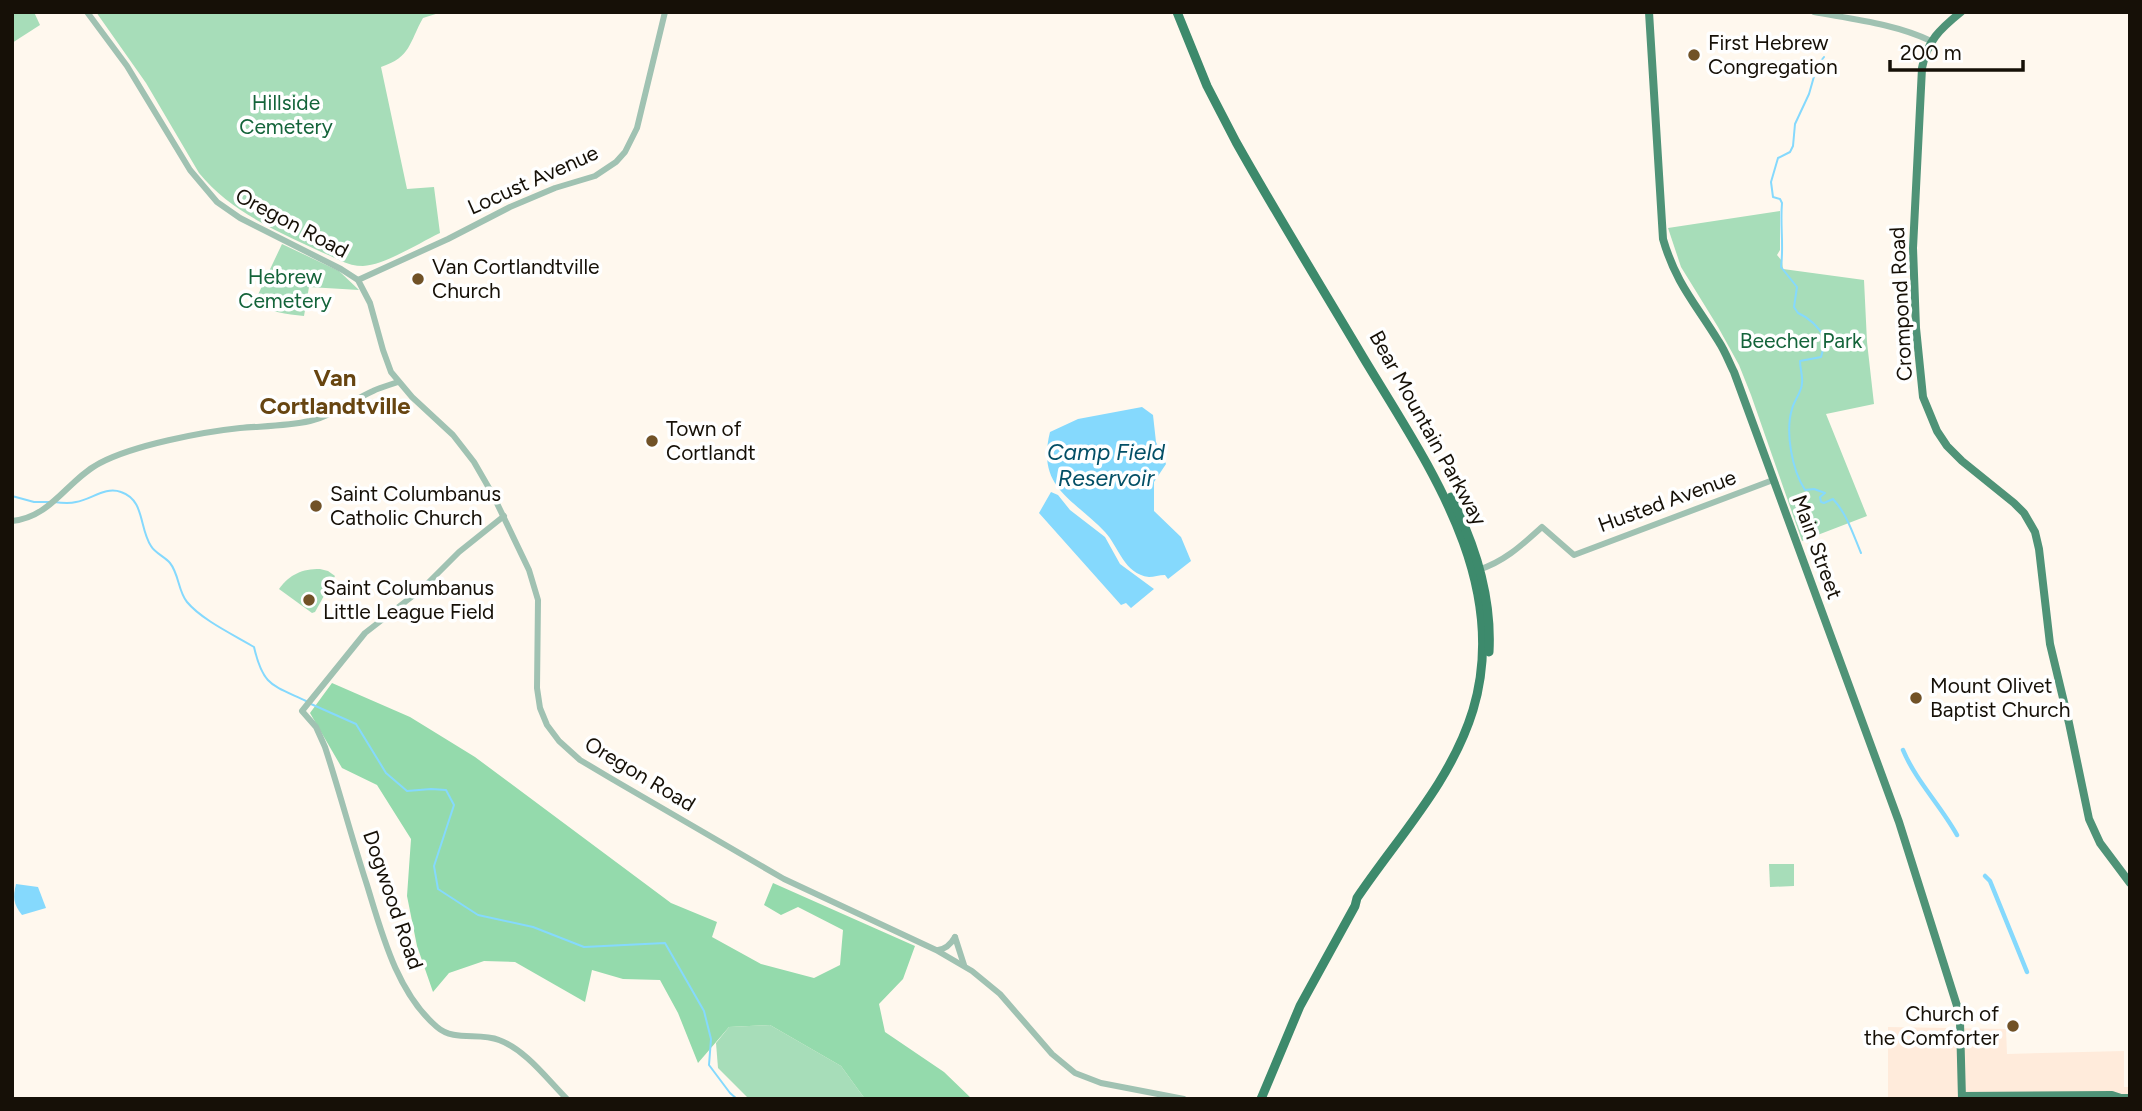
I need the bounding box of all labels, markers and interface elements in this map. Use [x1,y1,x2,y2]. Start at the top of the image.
scale bar [1890,28,2023,72]
place label: First Hebrew Congregation [1708,30,1838,79]
text: 200 m [1900,40,1962,65]
marker: First Hebrew Congregation [1686,47,1702,63]
park label: Hillside Cemetery [239,90,333,139]
street label: Locust Avenue [464,140,602,219]
street label: Oregon Road [231,182,353,263]
street label: Crompond Road [1884,226,1917,382]
place label: Van Cortlandtville Church [432,254,599,303]
park label: Hebrew Cemetery [238,264,332,313]
marker: Van Cortlandtville Church [410,271,426,287]
street label: Bear Mountain Parkway [1364,326,1492,530]
park label: Beecher Park [1740,328,1863,353]
district label: Van Cortlandtville [259,363,411,420]
place label: Town of Cortlandt [666,416,756,465]
marker: Town of Cortlandt [644,433,660,449]
water label: Camp Field Reservoir [1047,438,1165,492]
street label: Husted Avenue [1594,464,1739,537]
place label: Saint Columbanus Catholic Church [330,481,501,530]
street label: Main Street [1787,491,1848,602]
marker: Saint Columbanus Catholic Church [308,498,324,514]
place label: Saint Columbanus Little League Field [323,575,494,624]
marker: Saint Columbanus Little League Field [301,592,317,608]
place label: Mount Olivet Baptist Church [1930,673,2070,722]
marker: Mount Olivet Baptist Church [1908,690,1924,706]
street label: Oregon Road [580,731,700,816]
street label: Dogwood Road [358,827,429,973]
place label: Church of the Comforter [1864,1001,1999,1050]
marker: Church of the Comforter [2005,1018,2021,1034]

